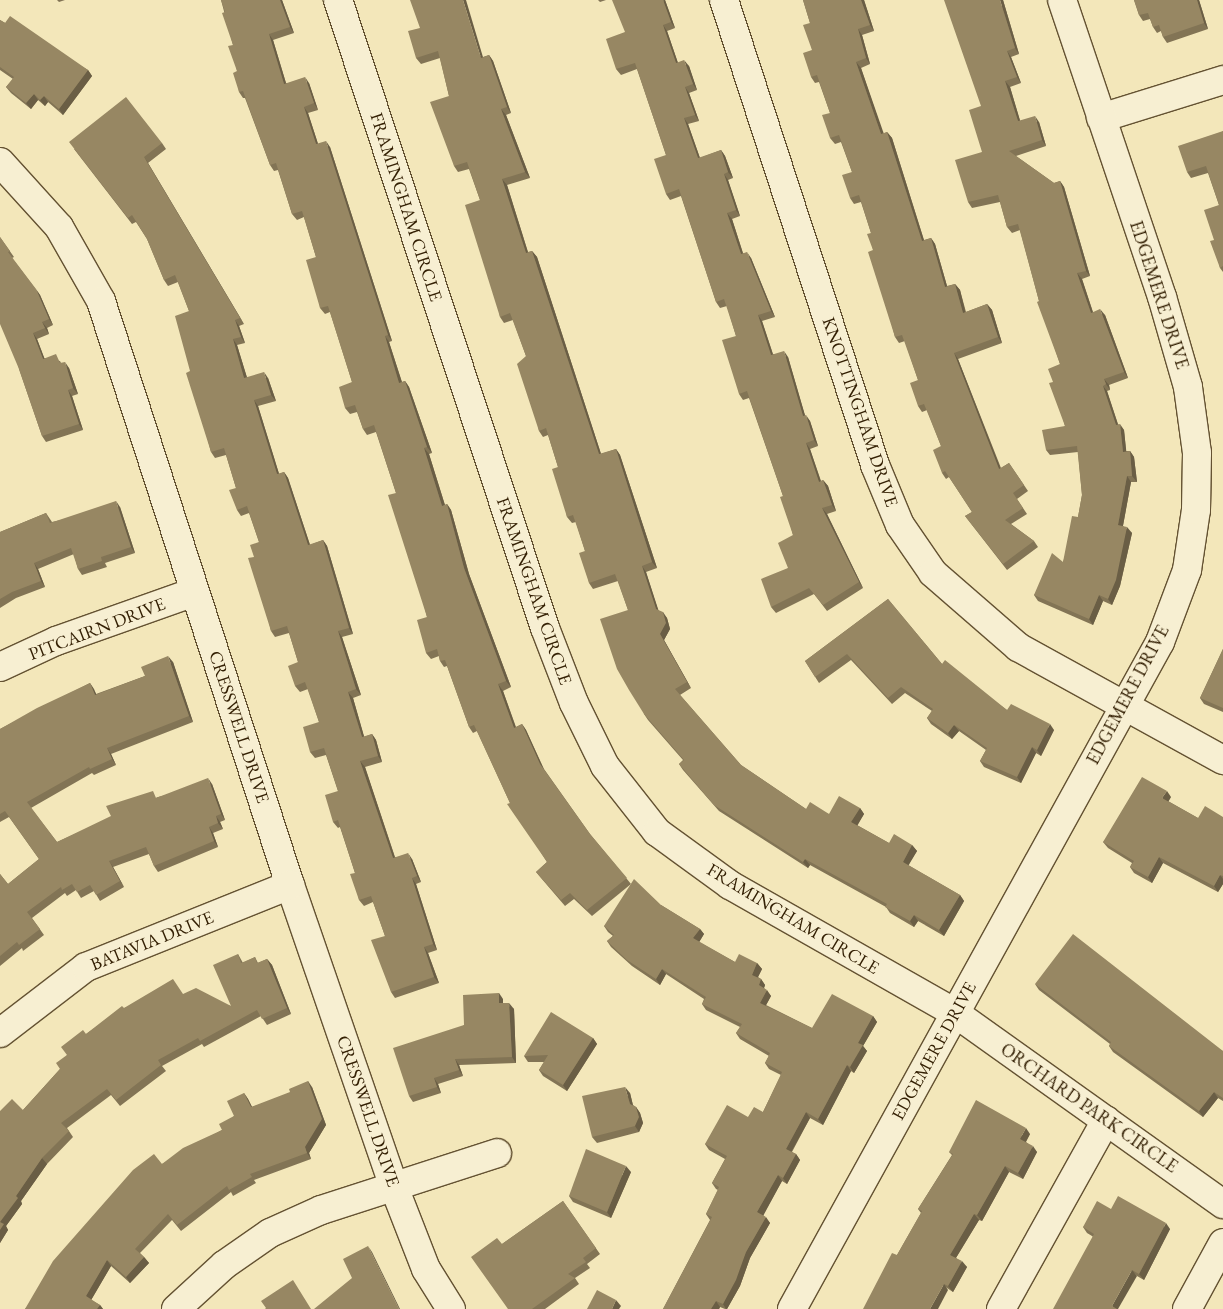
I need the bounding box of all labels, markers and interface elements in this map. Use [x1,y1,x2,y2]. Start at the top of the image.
street label: FRAMINGHAM CIRCLE [365,110,447,304]
street label: EDGEMERE DRIVE [1125,218,1193,372]
street label: KNOTTINGHAM DRIVE [817,314,903,510]
street label: FRAMINGHAM CIRCLE [492,494,576,688]
street label: PITCAIRN DRIVE [26,593,168,665]
street label: EDGEMERE DRIVE [1082,622,1174,768]
street label: CRESSWELL DRIVE [204,648,274,806]
street label: FRAMINGHAM CIRCLE [703,859,883,979]
street label: BATAVIA DRIVE [87,906,217,976]
street label: EDGEMERE DRIVE [887,978,981,1124]
street label: CRESSWELL DRIVE [332,1033,404,1189]
street label: ORCHARD PARK CIRCLE [996,1039,1182,1177]

